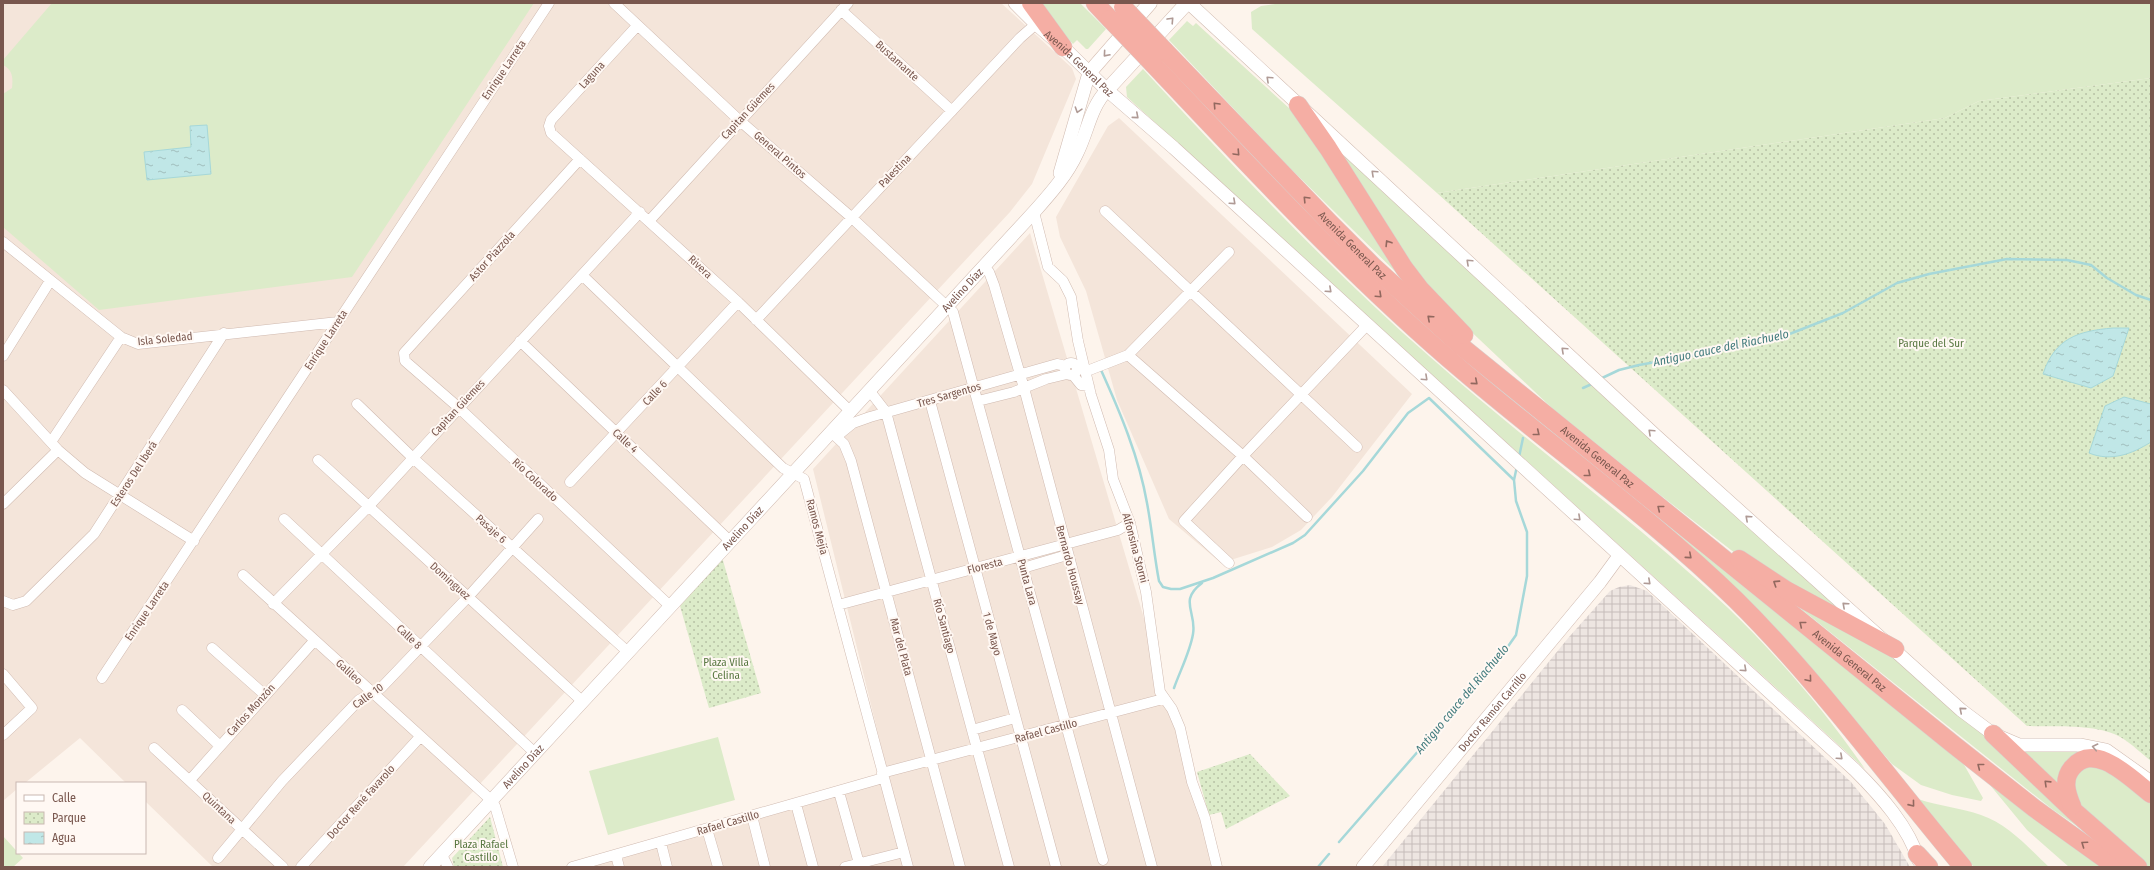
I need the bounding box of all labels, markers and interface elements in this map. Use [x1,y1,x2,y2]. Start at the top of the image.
one-way arrow [1167,17,1174,25]
street label: Avenida General Paz [1042,27,1117,100]
street label: Enrique Larreta [479,38,529,102]
street label: Bustamante [873,38,921,84]
one-way arrow [1104,49,1111,56]
street label: Laguna [576,59,608,91]
one-way arrow [1266,76,1274,84]
street label: Capitan Güemes [718,80,778,142]
one-way arrow [1213,102,1221,110]
one-way arrow [1074,107,1082,114]
one-way arrow [1132,111,1139,118]
street label: General Pintos [751,129,809,182]
one-way arrow [1232,148,1240,156]
street label: Palestina [876,152,914,190]
one-way arrow [1371,171,1379,178]
one-way arrow [1303,196,1311,204]
one-way arrow [1228,198,1236,205]
street label: Avenida General Paz [1316,209,1390,282]
street label: Astor Piazzola [466,228,518,284]
one-way arrow [1385,240,1392,247]
street label: Rivera [685,253,715,281]
one-way arrow [1466,259,1474,267]
street label: Avelino Díaz [939,265,986,315]
one-way arrow [1324,285,1332,293]
one-way arrow [1374,290,1382,297]
street label: Enrique Larreta [302,308,350,372]
one-way arrow [1427,316,1435,323]
water label: Antiguo cauce del Riachuelo [1651,327,1790,369]
street label: Isla Soledad [137,330,193,348]
park label: Parque del Sur [1898,337,1964,350]
one-way arrow [1561,348,1569,355]
one-way arrow [1420,373,1428,381]
street label: Capitan Güemes [428,377,488,439]
street label: Calle 6 [640,377,670,408]
one-way arrow [1471,377,1478,384]
street label: Tres Sargentos [916,380,983,410]
street label: Avenida General Paz [1558,423,1638,491]
street label: Calle 4 [610,426,641,456]
one-way arrow [1533,428,1540,435]
one-way arrow [1649,430,1656,437]
street label: Esteros Del Iberá [108,439,160,509]
street label: Río Colorado [510,456,561,505]
one-way arrow [1584,469,1591,476]
street label: Ramos Mejía [803,498,831,556]
street label: Avelino Díaz [719,503,766,553]
one-way arrow [1657,506,1665,513]
street label: Pasaje 6 [473,512,509,546]
street label: Alfonsina Storni [1119,512,1151,585]
one-way arrow [1573,513,1581,521]
one-way arrow [1746,516,1753,523]
street label: Bernardo Houssay [1053,524,1087,606]
one-way arrow [1684,552,1691,559]
street label: Floresta [966,555,1004,577]
street label: Punta Lara [1015,557,1039,607]
street label: Dominguez [427,560,473,603]
one-way arrow [1643,577,1651,585]
street label: Enrique Larreta [122,579,172,643]
one-way arrow [1773,580,1780,588]
street label: Río Santiago [930,597,958,655]
one-way arrow [1843,603,1850,610]
street label: 1 de Mayo [980,611,1004,657]
street label: Mar del Plata [887,617,915,677]
one-way arrow [1800,621,1807,628]
street label: Calle 8 [394,622,425,652]
street label: Avenida General Paz [1810,627,1889,695]
water label: Antiguo cauce del Riachuelo [1412,642,1512,757]
park label: Plaza Villa Celina [703,656,749,682]
street label: Galileo [333,657,365,687]
one-way arrow [1739,665,1747,672]
street label: Doctor Ramón Carrillo [1455,669,1529,754]
one-way arrow [1805,674,1812,682]
street label: Calle 10 [350,680,386,711]
street label: Carlos Monzón [224,681,278,739]
one-way arrow [1960,707,1967,714]
street label: Rafael Castillo [1013,716,1079,746]
street label: Avelino Díaz [499,741,547,791]
one-way arrow [2092,743,2098,752]
one-way arrow [1836,752,1843,759]
street label: Doctor René Favarolo [324,762,398,842]
one-way arrow [1978,764,1985,771]
one-way arrow [2044,780,2052,788]
legend [16,782,146,854]
street label: Quintana [199,789,239,827]
text: Calle [52,791,76,805]
one-way arrow [1908,799,1915,806]
street label: Rafael Castillo [695,808,761,838]
text: Parque [52,811,86,825]
text: Agua [52,831,76,845]
park label: Plaza Rafael Castillo [454,838,508,864]
one-way arrow [2082,842,2089,849]

